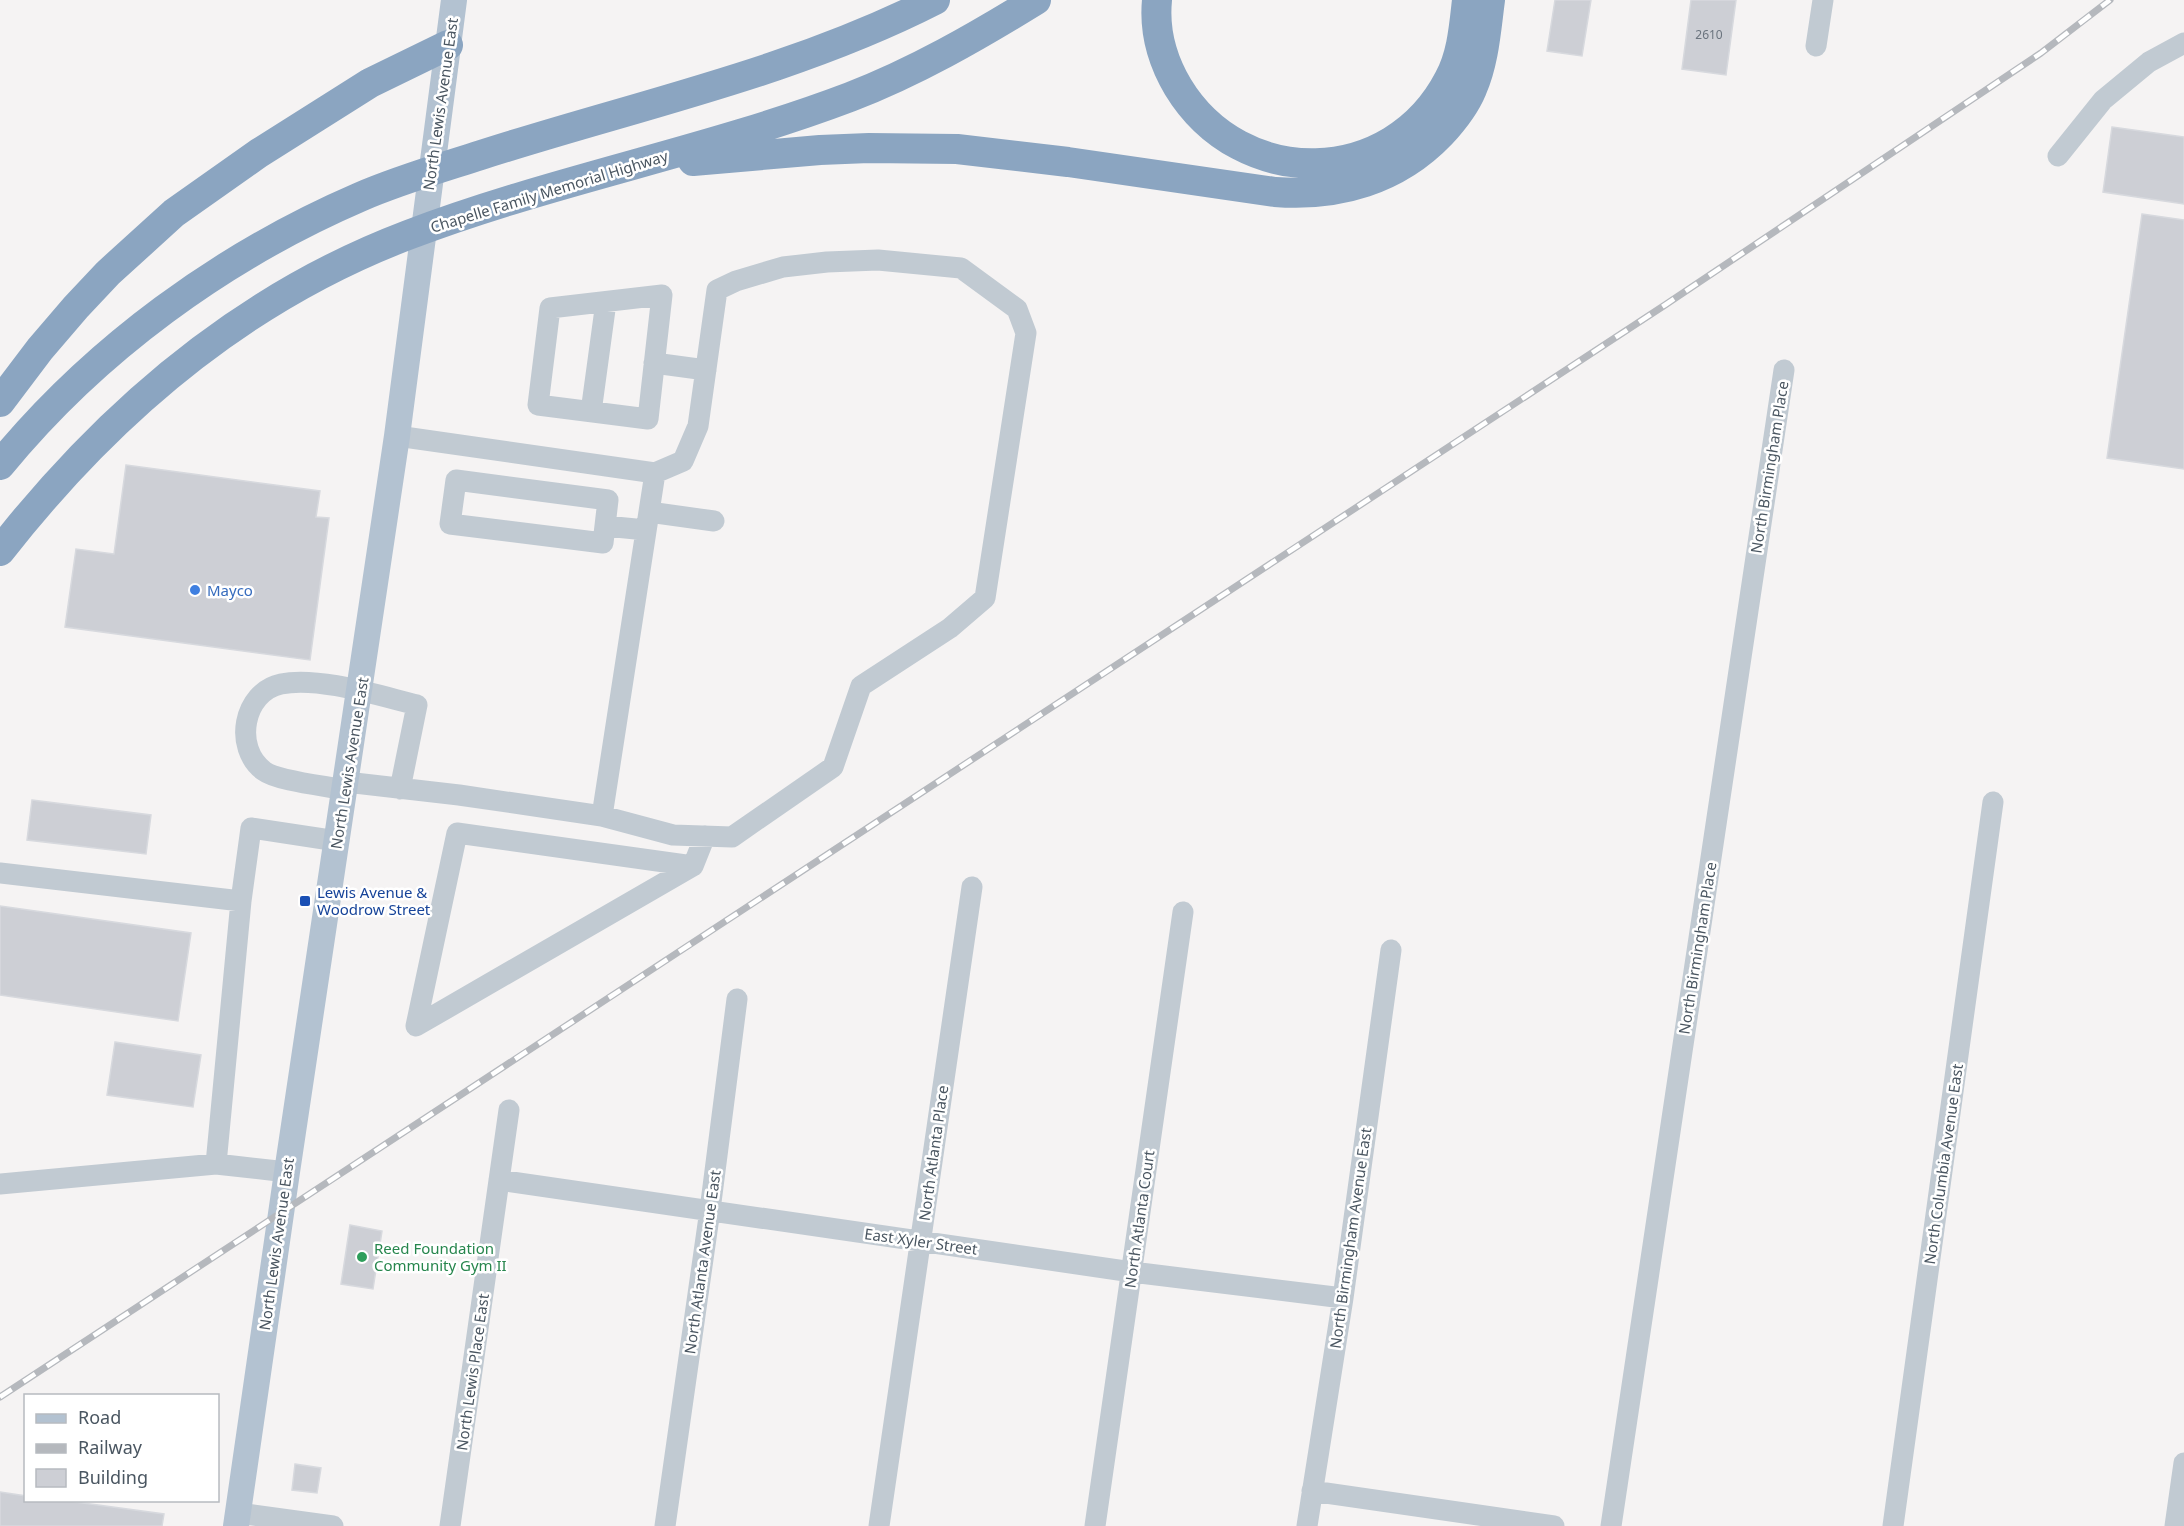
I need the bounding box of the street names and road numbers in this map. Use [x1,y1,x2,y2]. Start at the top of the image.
street label: North Lewis Avenue East [418,16,462,192]
street label: Chapelle Family Memorial Highway [428,145,670,237]
street label: North Birmingham Place [1746,379,1792,555]
street label: North Lewis Avenue East [326,675,373,850]
street label: North Birmingham Place [1674,860,1720,1036]
street label: North Columbia Avenue East [1919,1062,1967,1266]
street label: North Atlanta Place [914,1084,952,1222]
street label: North Birmingham Avenue East [1325,1126,1376,1350]
street label: North Atlanta Court [1119,1148,1159,1289]
street label: North Lewis Avenue East [254,1156,298,1332]
street label: North Atlanta Avenue East [679,1168,725,1355]
street label: East Xyler Street [863,1223,979,1259]
street label: North Lewis Place East [451,1292,493,1452]

